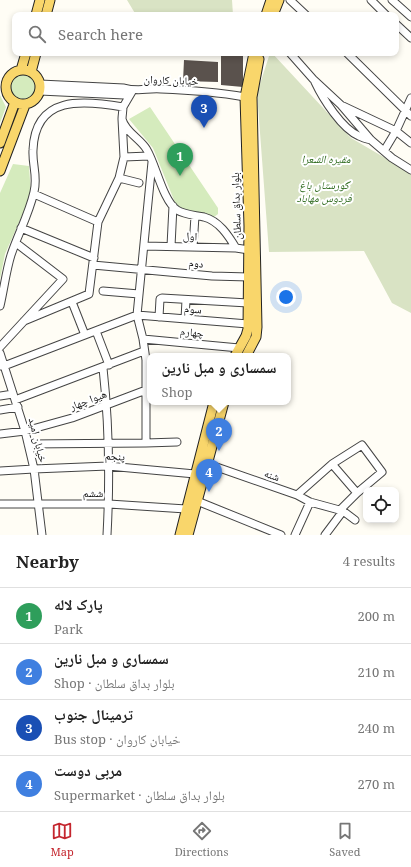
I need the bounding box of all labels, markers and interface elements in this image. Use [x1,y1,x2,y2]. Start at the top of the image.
search box [12,12,399,56]
icon: search [26,23,48,45]
text: Search here [58,24,143,44]
street label: خیابان کاروان [143,71,199,88]
pin: 3 [191,95,217,128]
pin: 1 [167,143,193,176]
park label: مقیره الشعرا [302,151,350,166]
street label: بلوار بداق سلطان [227,172,244,240]
park label: گورستان باغ فردوس مهاباد [296,177,352,205]
street label: اول [183,228,197,243]
street label: دوم [188,254,205,271]
your location [276,287,296,307]
street label: سوم [184,300,202,317]
street label: چهارم [180,323,205,340]
popup [147,353,291,405]
text: سمساری و مبل نارین [162,357,276,377]
text: Shop [162,383,192,401]
street label: هیوا چهار [66,386,109,414]
street label: خیابان امید [26,416,51,464]
pin: 2 [206,418,232,451]
street label: پنجم [105,447,126,465]
pin: 4 [196,459,222,492]
street label: شنه [262,465,282,484]
street label: ششم [83,485,103,501]
map controls [363,487,399,523]
button: locate [363,487,399,523]
text: Nearby [16,550,79,573]
text: 4 results [343,552,395,570]
text: پارک لاله [54,594,103,614]
text: 1 [25,607,33,625]
text: 200 m [358,607,395,625]
text: Park [54,620,83,638]
text: سمساری و مبل نارین [54,648,169,668]
text: 2 [25,663,33,681]
text: 210 m [358,663,395,681]
text: Shop · بلوار بداق سلطان [54,674,175,692]
text: ترمینال جنوب [54,704,133,724]
text: 3 [25,719,33,737]
text: 240 m [358,719,395,737]
text: Bus stop · خیابان کاروان [54,730,181,748]
text: مربی دوست [54,760,122,780]
text: 4 [25,775,33,793]
text: 270 m [358,775,395,793]
text: Supermarket · بلوار بداق سلطان [54,786,225,804]
tab: Map [50,820,74,859]
tab: Directions [175,820,228,859]
tab: Saved [329,820,361,859]

